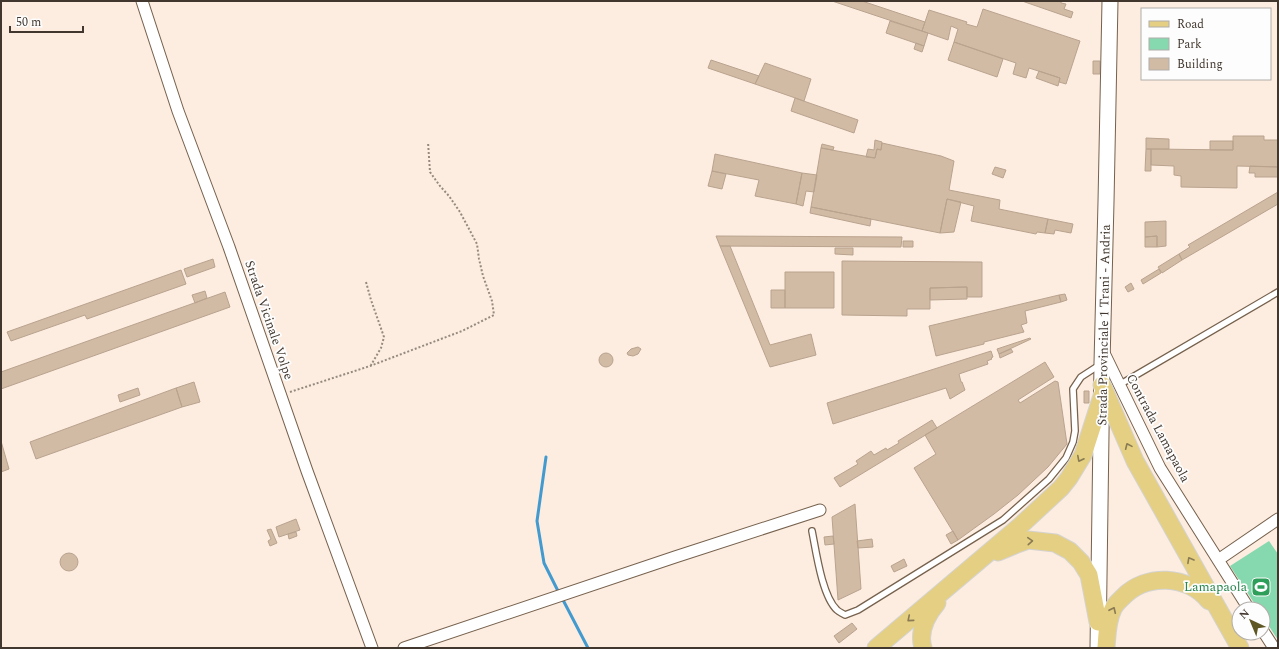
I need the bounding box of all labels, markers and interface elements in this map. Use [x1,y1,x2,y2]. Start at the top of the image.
scale bar [10,8,83,34]
legend [1141,8,1271,80]
text: 50 m [16,13,41,32]
text: Road [1177,15,1204,34]
text: Park [1177,35,1202,54]
text: Building [1177,55,1223,74]
street label: Strada Provinciale 1 Trani - Andria [1092,224,1116,426]
street label: Strada Vicinale Volpe [239,258,299,382]
street label: Contrada Lamapaola [1121,370,1195,486]
one-way arrow [1125,443,1133,450]
one-way arrow [1077,455,1085,462]
one-way arrow [1027,537,1033,546]
one-way arrow [1188,557,1195,564]
sports icon: Lamapaola [1250,576,1272,598]
place label: Lamapaola [1184,577,1248,597]
north arrow [1231,601,1271,641]
text: N [1235,605,1254,623]
one-way arrow [1108,607,1116,614]
one-way arrow [907,614,915,621]

